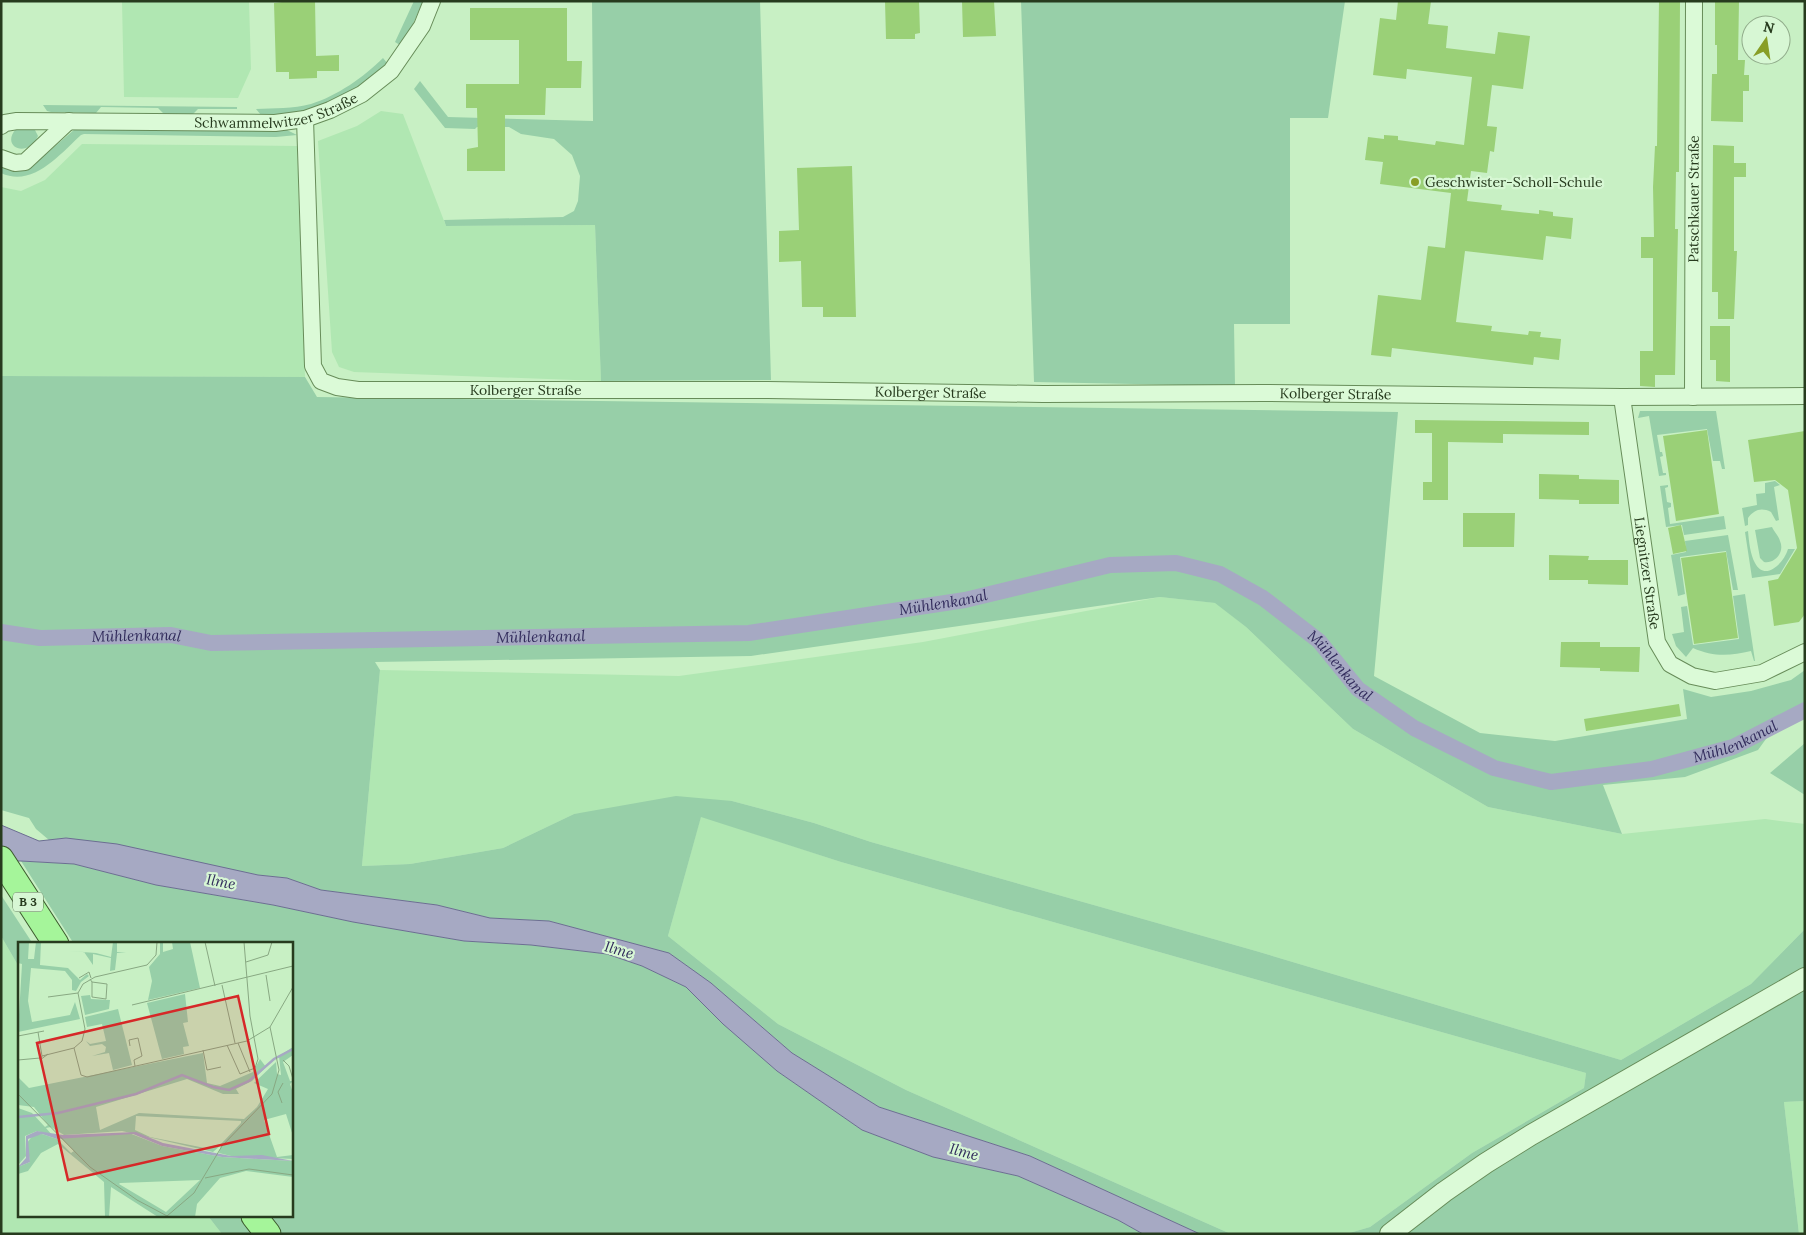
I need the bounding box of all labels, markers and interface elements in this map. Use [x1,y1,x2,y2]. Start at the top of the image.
north arrow [1741,15,1791,65]
text: N [1762,17,1776,37]
street label: Schwammelwitzer Straße [194,89,361,132]
street label: Patschkauer Straße [1684,135,1703,263]
place label: Geschwister-Scholl-Schule [1425,173,1603,191]
marker: Geschwister-Scholl-Schule [1409,176,1421,188]
street label: Kolberger Straße [470,381,582,399]
street label: Kolberger Straße [875,383,987,402]
street label: Kolberger Straße [1280,384,1392,403]
street label: Liegnitzer Straße [1630,516,1664,631]
water label: Mühlenkanal [898,585,990,619]
water label: Mühlenkanal [92,625,184,646]
water label: Mühlenkanal [496,626,586,647]
water label: Mühlenkanal [1304,626,1377,706]
water label: Mühlenkanal [1691,716,1781,766]
water label: Ilme [205,869,237,894]
road number: B 3 [13,892,43,912]
water label: Ilme [602,936,636,963]
inset map [18,942,292,1218]
water label: Ilme [947,1139,981,1165]

